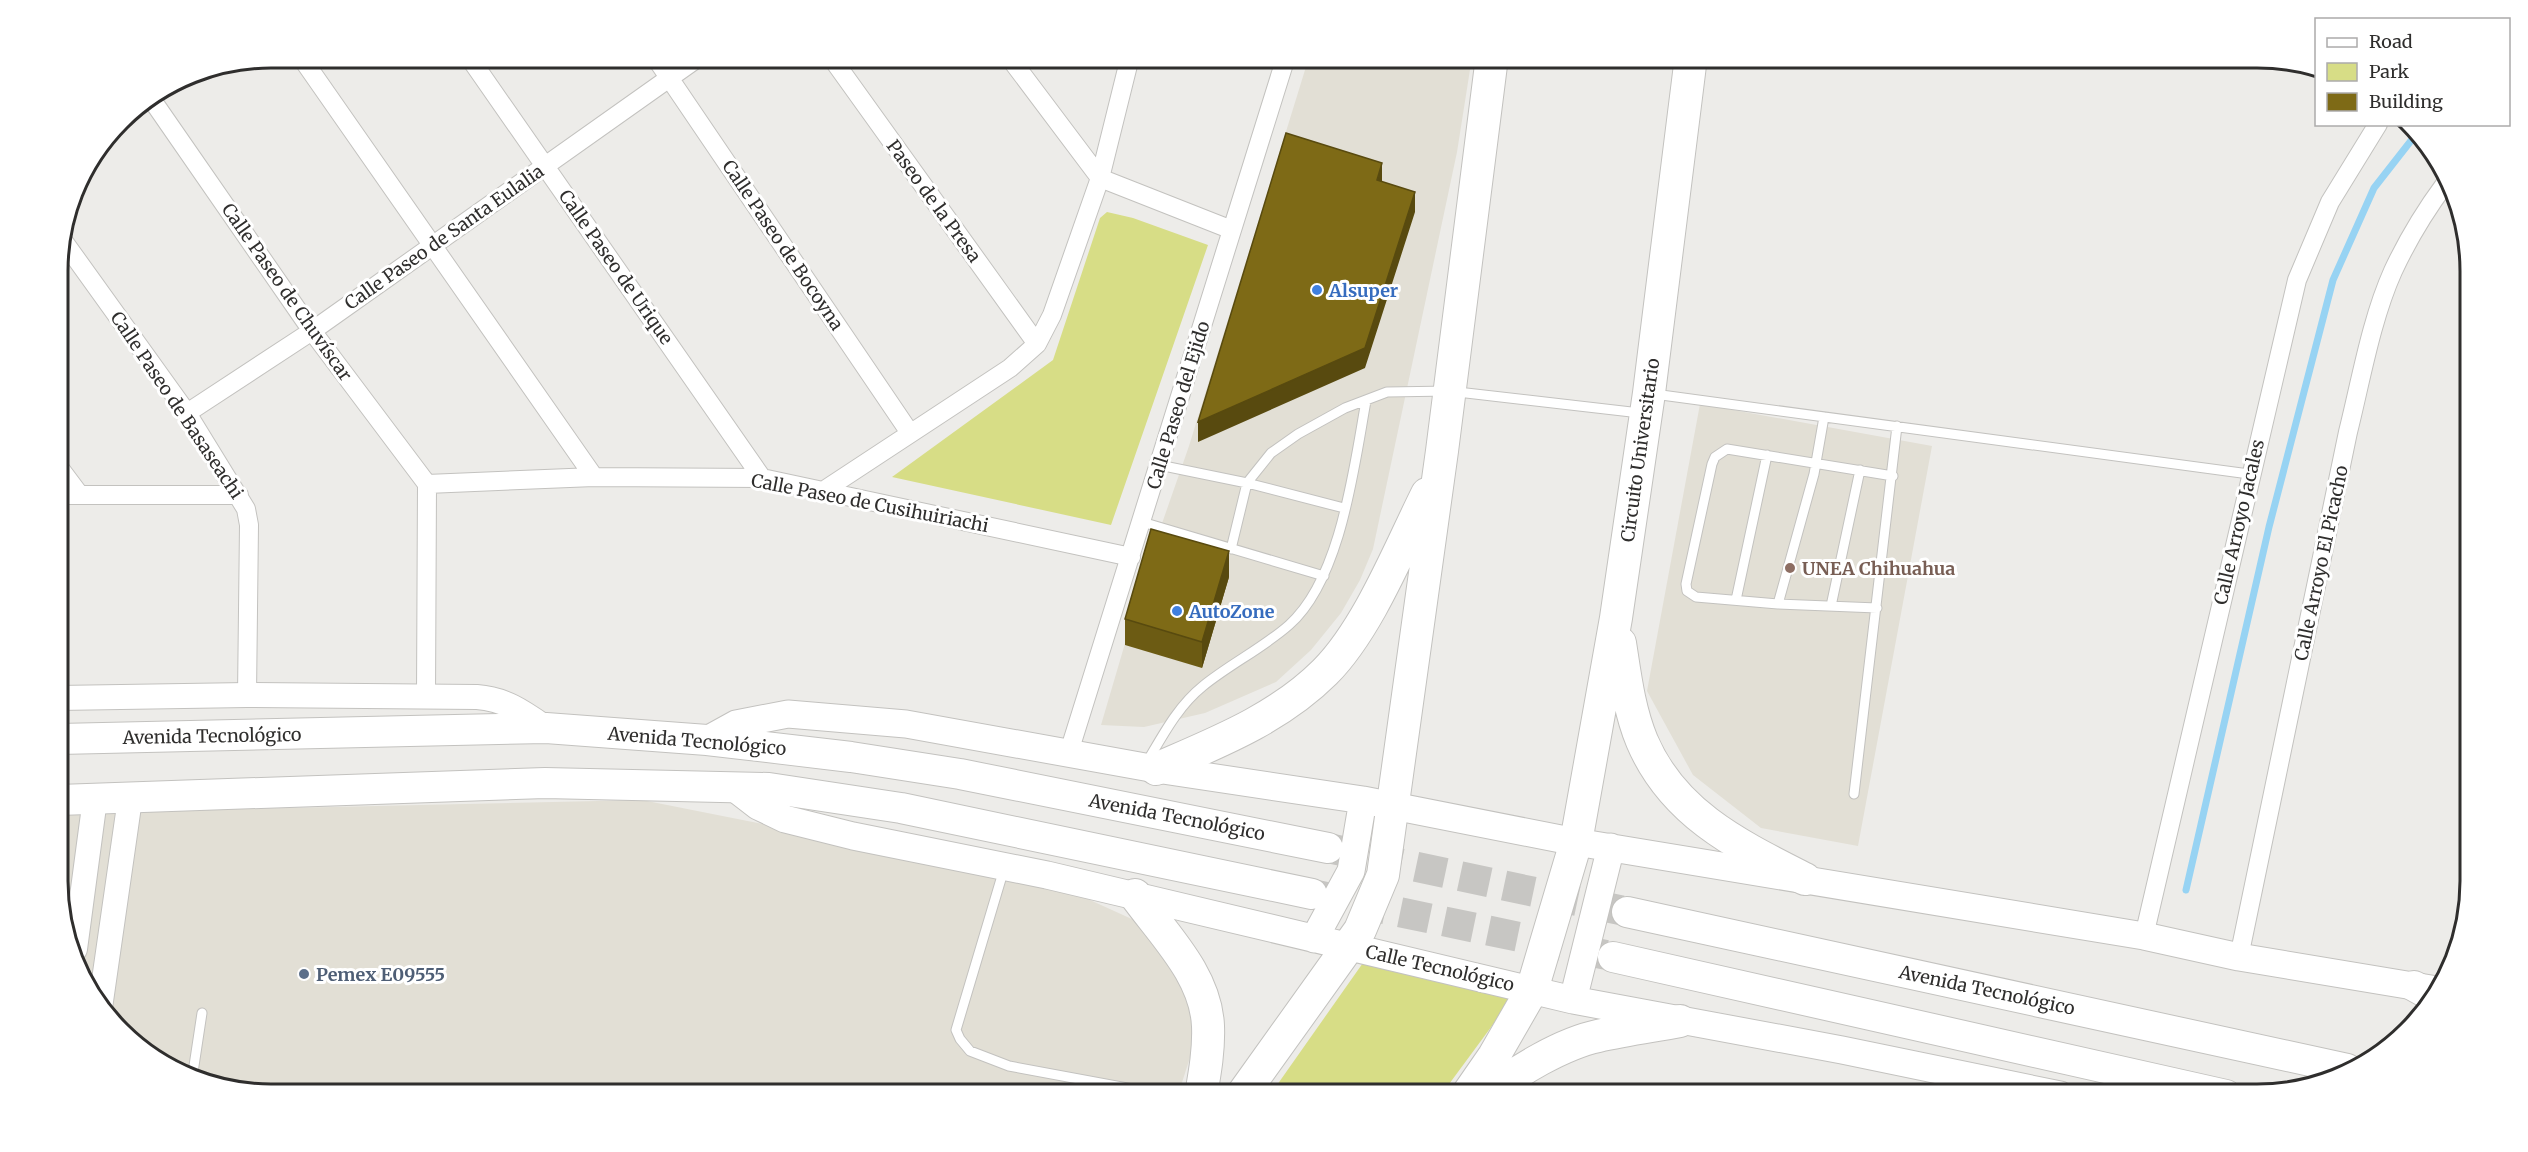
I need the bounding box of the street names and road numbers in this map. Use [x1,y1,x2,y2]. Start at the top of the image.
street label: Paseo de la Presa [882,135,986,267]
street label: Calle Paseo de Bocoyna [717,156,849,335]
street label: Calle Paseo de Santa Eulalia [340,159,548,315]
street label: Calle Paseo de Urique [554,185,678,349]
street label: Calle Paseo de Chuvíscar [217,199,357,385]
street label: Calle Paseo de Basaseachi [106,307,248,503]
street label: Calle Paseo del Ejido [1141,318,1215,492]
street label: Circuito Universitario [1616,357,1664,543]
street label: Calle Arroyo Jacales [2209,437,2269,607]
street label: Calle Arroyo El Picacho [2289,463,2353,663]
street label: Calle Paseo de Cusihuiriachi [749,469,991,537]
street label: Avenida Tecnológico [606,722,787,760]
street label: Avenida Tecnológico [121,723,302,749]
street label: Avenida Tecnológico [1086,788,1267,845]
street label: Calle Tecnológico [1363,940,1517,996]
street label: Avenida Tecnológico [1896,960,2077,1020]

